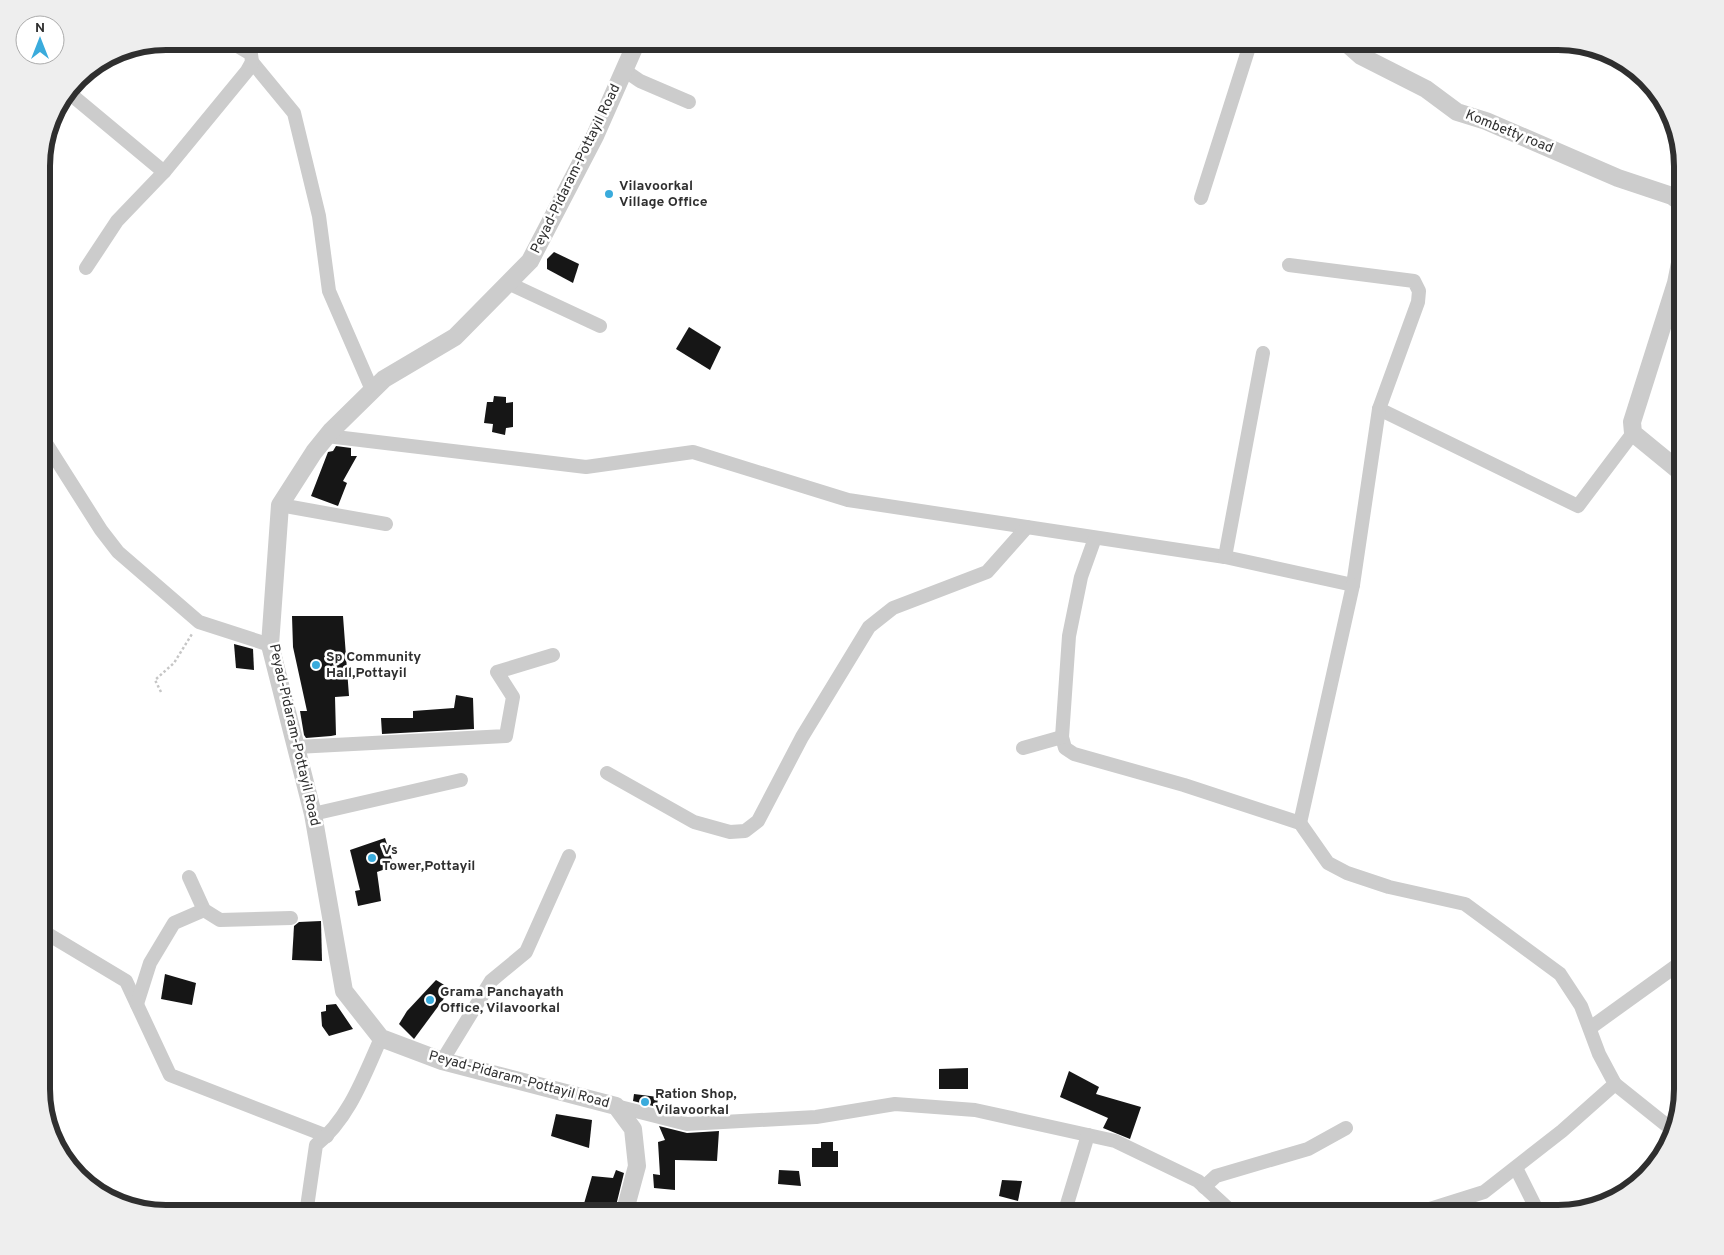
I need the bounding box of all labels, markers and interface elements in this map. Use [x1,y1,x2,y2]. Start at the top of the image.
north arrow [15,15,65,65]
text: N [35,20,45,37]
street label: Peyad-Pidaram-Pottayil Road [528,82,624,256]
street label: Kombetty road [1463,107,1555,157]
place label: Vilavoorkal Village Office [619,178,708,211]
marker: Vilavoorkal Village Office [603,188,615,200]
street label: Peyad-Pidaram-Pottayil Road [265,642,323,828]
place label: Sp Community Hall,Pottayil [326,649,421,682]
marker: Sp Community Hall,Pottayil [310,659,322,671]
place label: Vs Tower,Pottayil [382,842,475,875]
marker: Vs Tower,Pottayil [366,852,378,864]
place label: Grama Panchayath Office, Vilavoorkal [440,984,564,1017]
marker: Grama Panchayath Office, Vilavoorkal [424,994,436,1006]
street label: Peyad-Pidaram-Pottayil Road [427,1048,611,1112]
place label: Ration Shop, Vilavoorkal [655,1086,737,1119]
marker: Ration Shop, Vilavoorkal [639,1096,651,1108]

